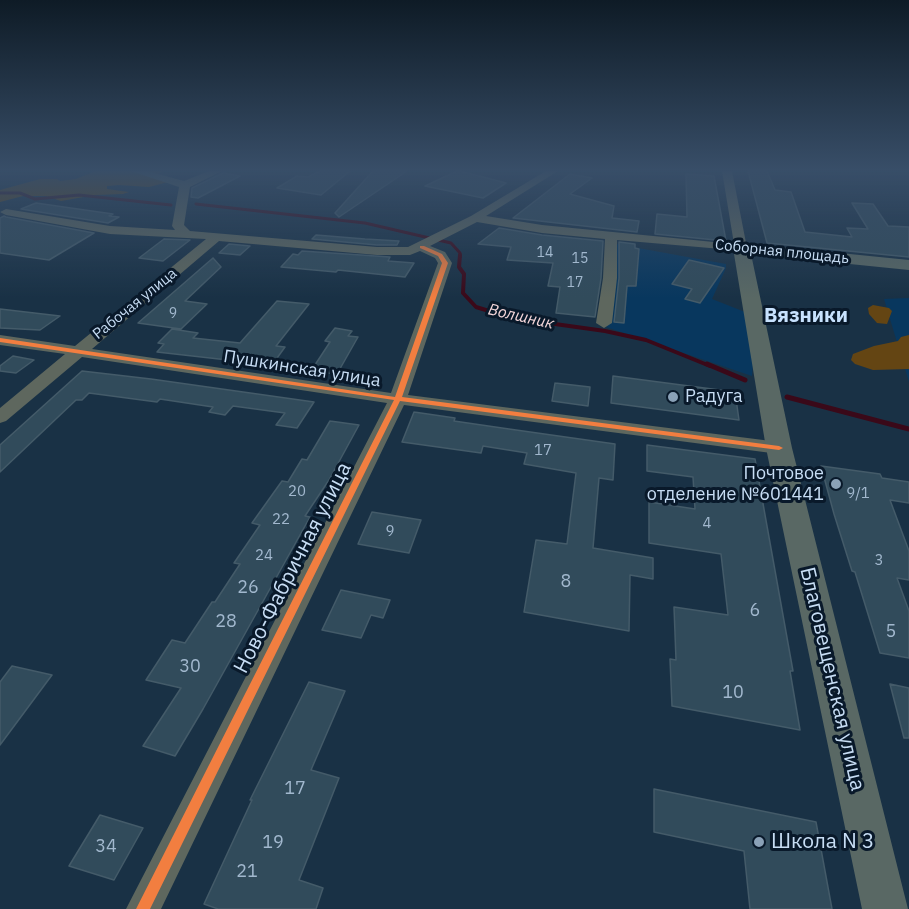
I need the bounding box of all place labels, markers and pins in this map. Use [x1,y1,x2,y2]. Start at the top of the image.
place label: Радуга [685,386,743,408]
marker: Радуга [666,390,680,404]
place label: Почтовое отделение №601441 [647,463,824,506]
marker: Почтовое отделение №601441 [829,477,843,491]
place label: Школа N 3 [771,829,874,855]
marker: Школа N 3 [752,835,766,849]

